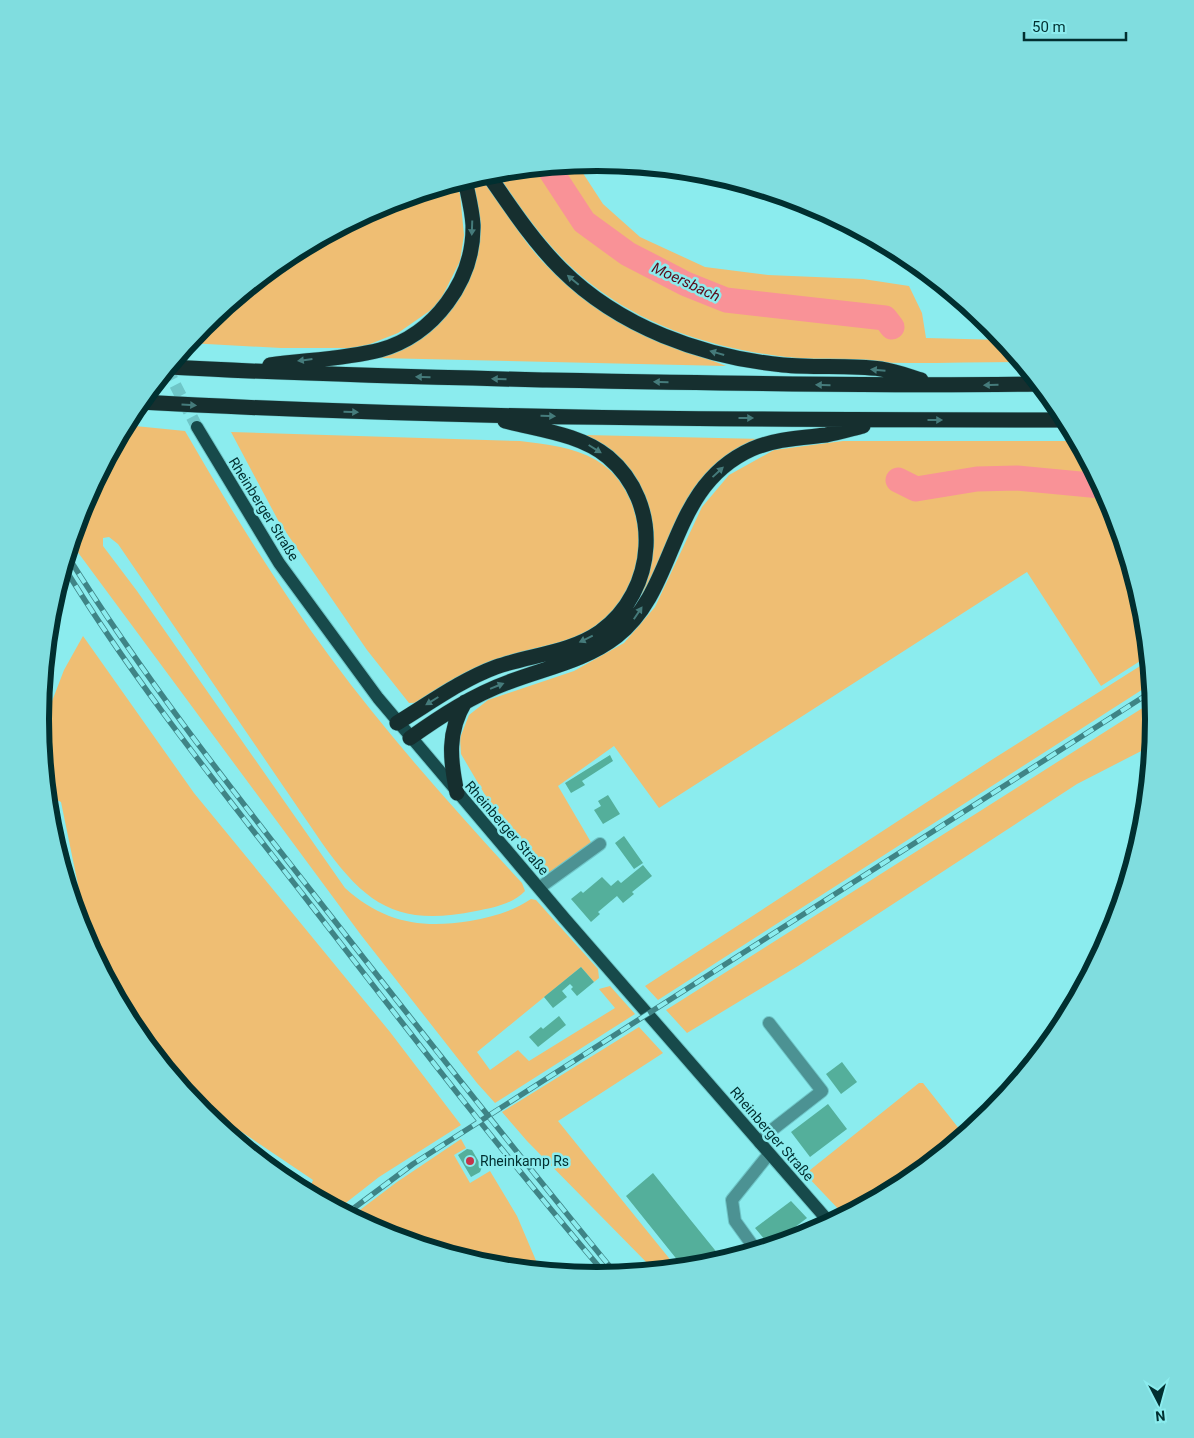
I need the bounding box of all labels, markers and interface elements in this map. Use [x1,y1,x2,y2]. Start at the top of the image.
scale bar [1024,10,1126,42]
text: 50 m [1032,18,1066,36]
one-way arrow [468,220,476,236]
water label: Moersbach [649,258,723,306]
one-way arrow [568,274,580,286]
one-way arrow [709,349,724,357]
one-way arrow [297,356,313,364]
one-way arrow [870,365,886,373]
one-way arrow [414,373,430,381]
one-way arrow [490,374,506,382]
one-way arrow [653,378,669,386]
one-way arrow [815,380,831,388]
one-way arrow [982,381,998,389]
one-way arrow [181,401,197,409]
one-way arrow [343,408,359,416]
one-way arrow [540,412,556,420]
one-way arrow [738,414,754,422]
one-way arrow [927,416,943,424]
one-way arrow [589,445,602,454]
street label: Rheinberger Straße [226,454,302,564]
one-way arrow [712,466,724,478]
one-way arrow [633,606,643,619]
one-way arrow [579,636,593,644]
one-way arrow [490,682,504,690]
one-way arrow [425,696,439,706]
street label: Rheinberger Straße [462,778,552,878]
street label: Rheinberger Straße [727,1084,817,1184]
place label: Rheinkamp Rs [480,1153,569,1169]
marker: Rheinkamp Rs [464,1155,476,1167]
north arrow [1134,1378,1184,1428]
text: N [1155,1407,1166,1424]

